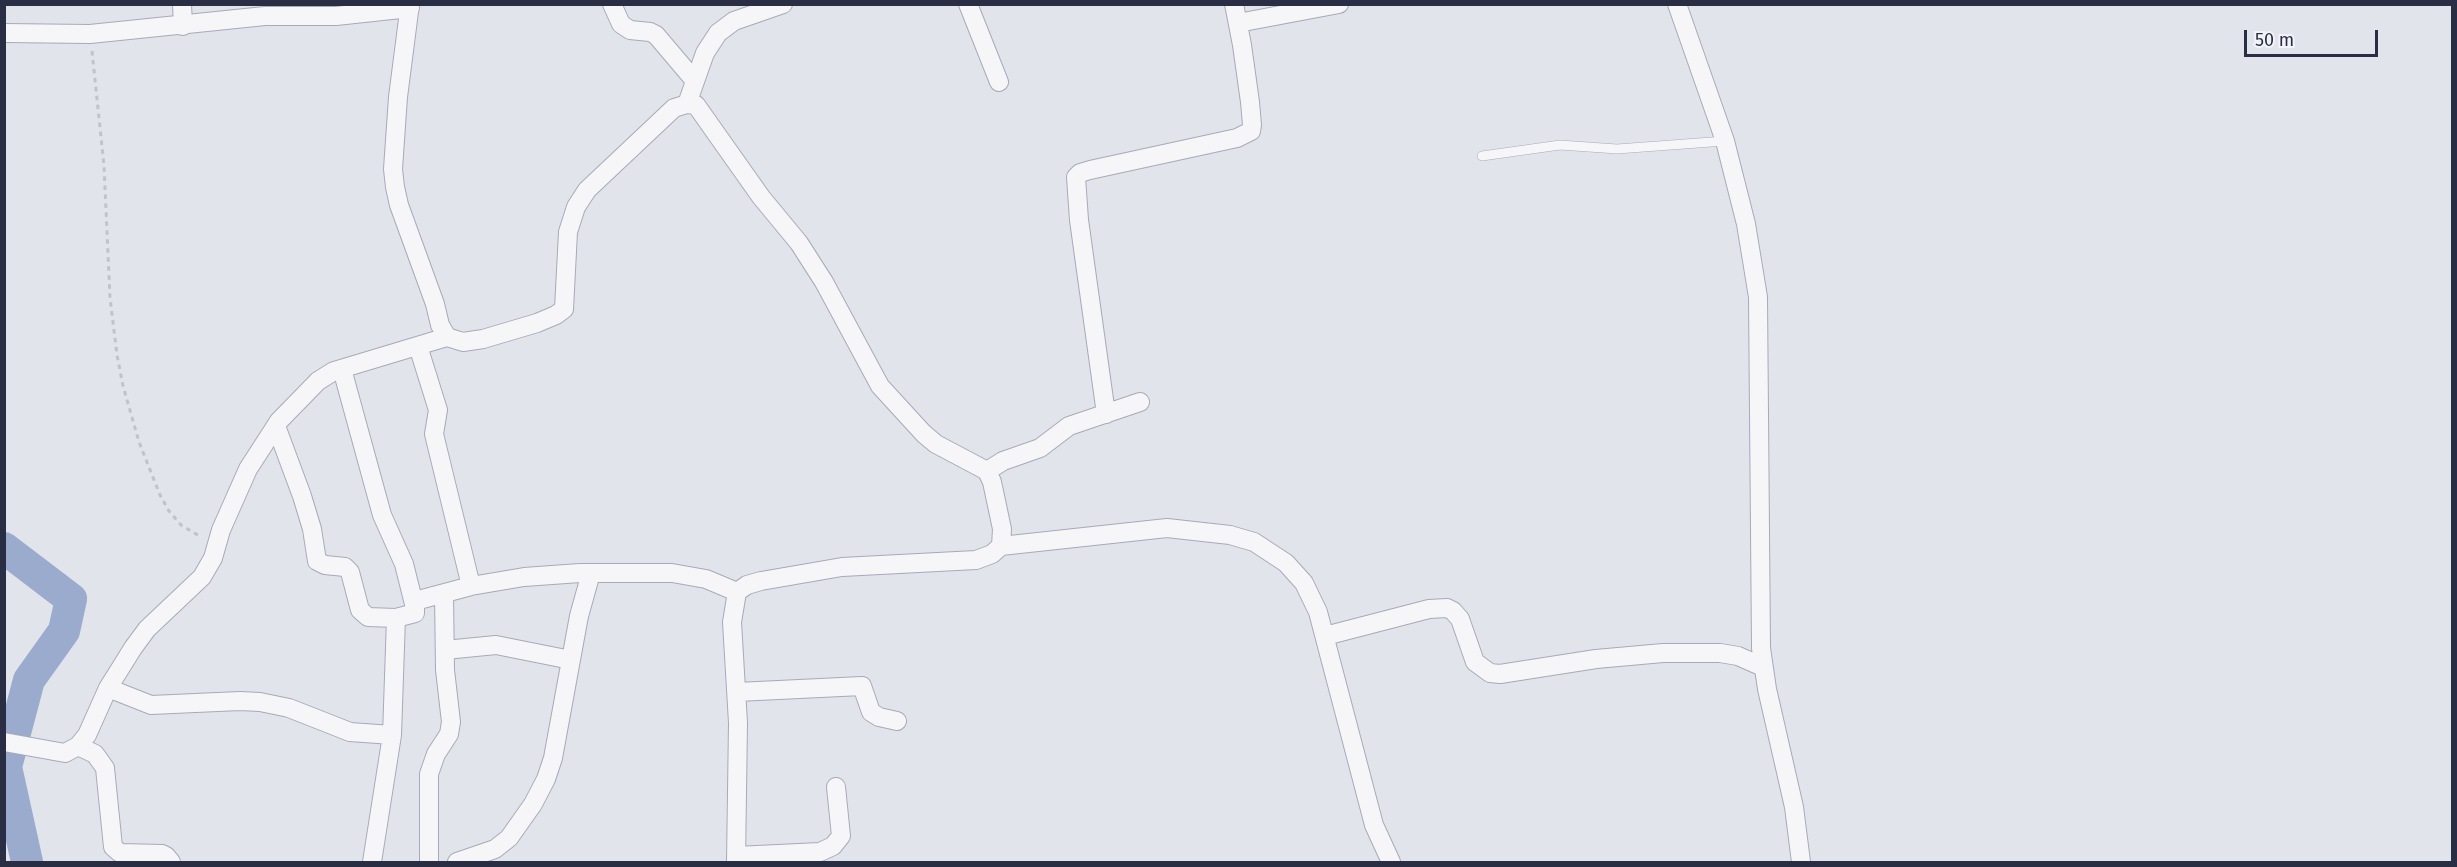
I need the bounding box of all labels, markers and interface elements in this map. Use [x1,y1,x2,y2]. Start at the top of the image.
scale bar [2247,18,2380,56]
text: 50 m [2255,29,2294,51]

